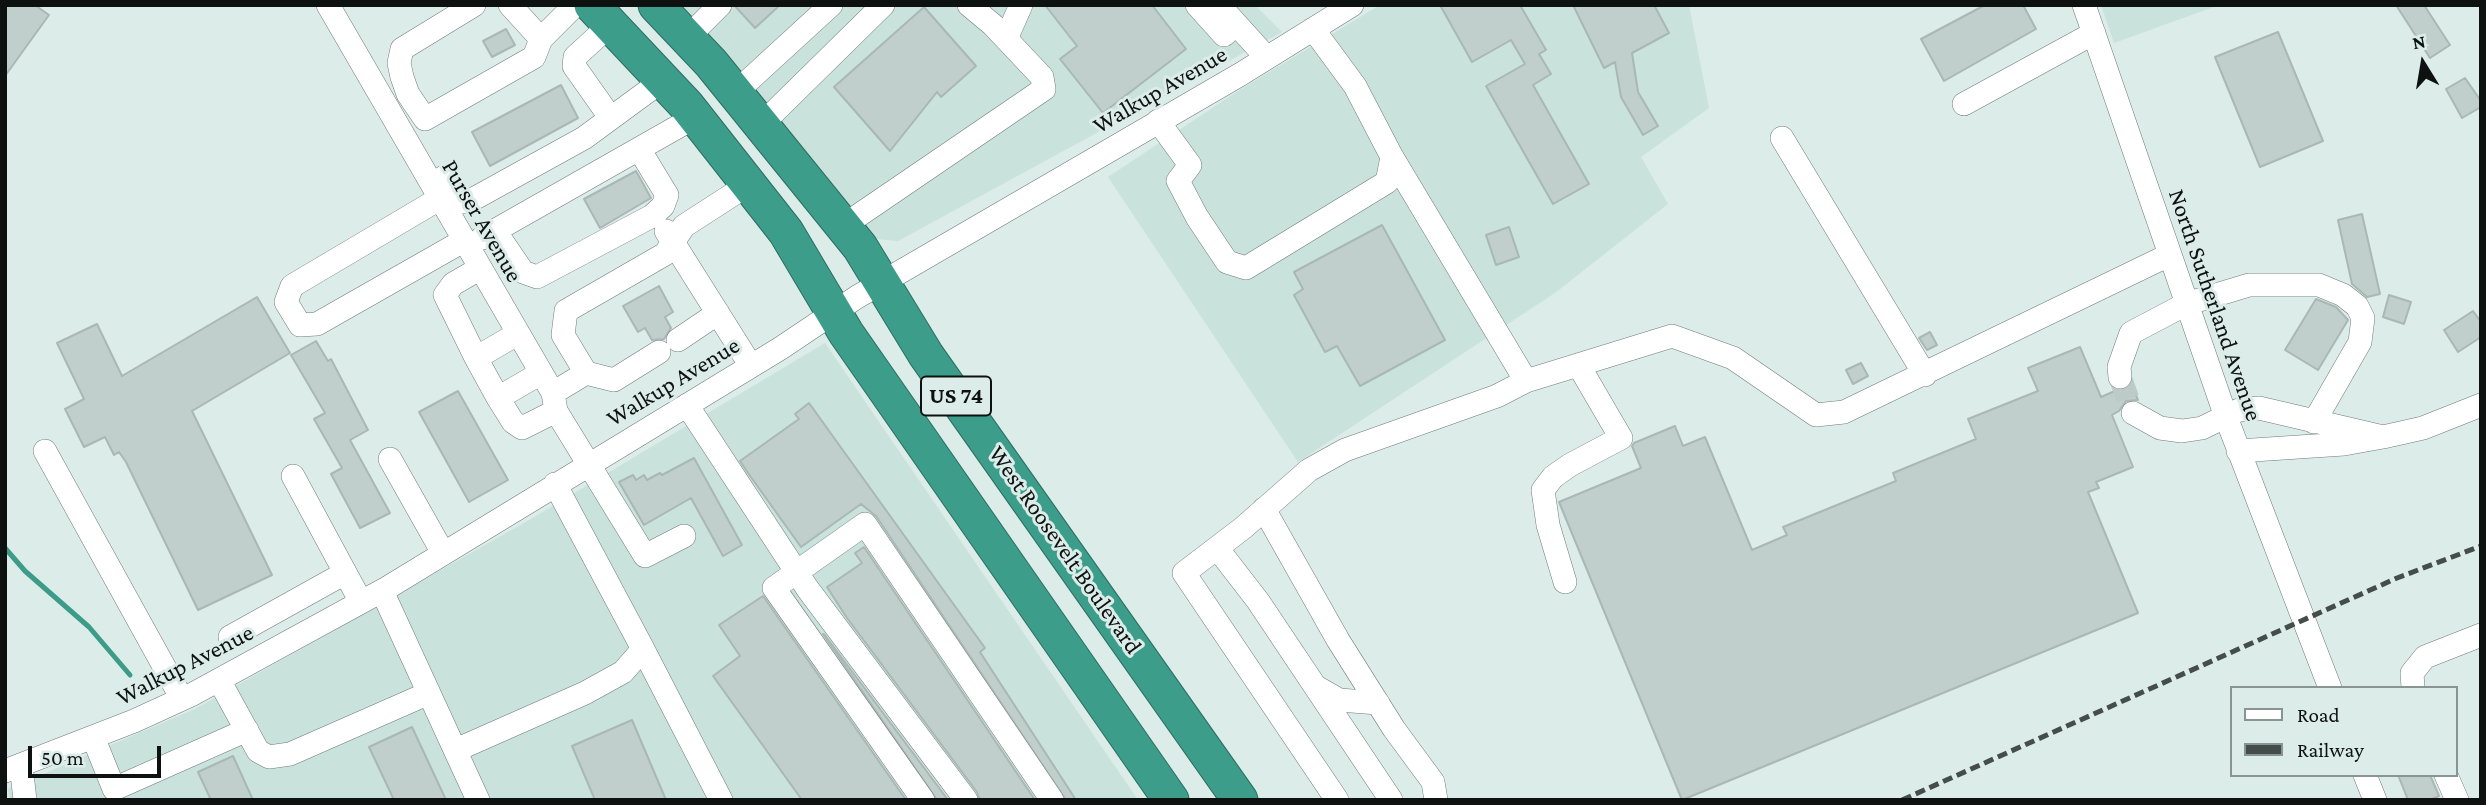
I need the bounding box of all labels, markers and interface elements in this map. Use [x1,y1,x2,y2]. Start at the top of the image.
north arrow [2388,28,2458,98]
text: N [2411,30,2427,53]
street label: Walkup Avenue [1088,40,1232,140]
street label: Purser Avenue [435,155,529,287]
street label: North Sutherland Avenue [2162,185,2268,425]
street label: Walkup Avenue [601,331,745,433]
road number: US 74 [921,376,991,416]
street label: West Roosevelt Boulevard [982,440,1148,660]
street label: Walkup Avenue [112,618,258,712]
legend [2230,686,2458,777]
text: Road [2297,703,2340,727]
scale bar [32,732,164,776]
text: Railway [2297,738,2364,762]
text: 50 m [41,746,84,770]

